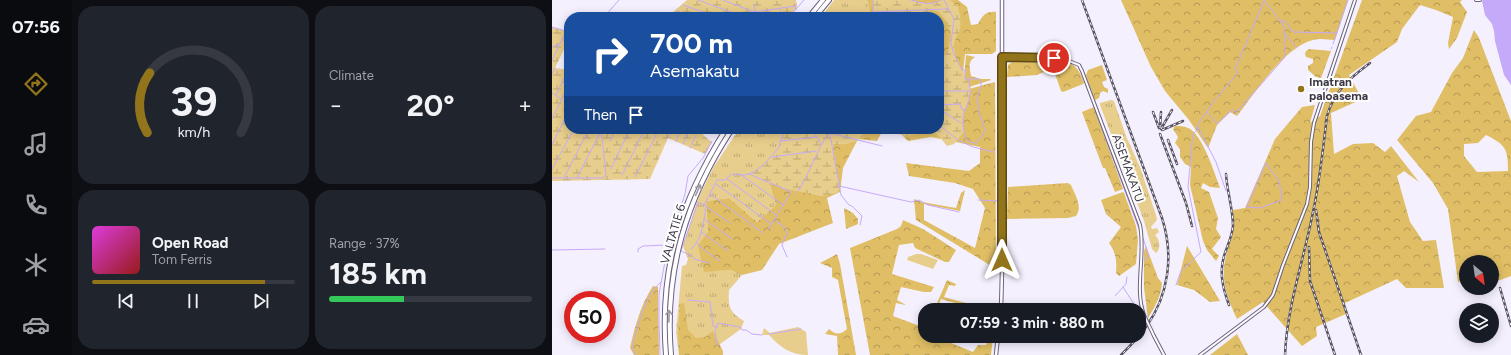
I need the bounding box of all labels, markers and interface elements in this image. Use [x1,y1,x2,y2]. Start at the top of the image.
text: 07:56 [12,16,60,38]
text: 700 m [650,26,733,60]
icon: right [584,28,636,80]
pin [1037,41,1071,75]
icon: arrive [1043,47,1065,69]
text: Asemakatu [650,60,739,82]
text: Climate [329,68,374,83]
icon: directions [22,70,50,98]
place label: Imatran paloasema [1309,75,1368,103]
text: 39 [170,76,217,126]
marker: Imatran paloasema [1296,84,1306,94]
text: 20° [406,87,455,124]
text: − [329,92,343,119]
text: + [518,92,532,119]
icon: arrive [625,104,647,126]
text: Then [584,106,617,124]
text: km/h [177,122,210,140]
icon: music [22,130,50,158]
street label: ASEMAKATU [1109,132,1147,204]
one-way arrow [694,185,702,197]
icon: phone [22,191,50,219]
street label: VALTATIE 6 [658,202,688,266]
text: Open Road [152,234,229,252]
text: Range · 37% [329,236,400,251]
position arrow [981,239,1023,281]
icon: climate [22,251,50,279]
text: Tom Ferris [152,252,212,267]
text: 185 km [329,255,427,292]
north arrow [1459,255,1499,295]
map controls [1459,255,1499,343]
icon: previous [115,290,137,312]
icon: pause [182,290,204,312]
icon: next [250,290,272,312]
speed limit sign: 50 [564,291,616,343]
button: layers [1459,303,1499,343]
one-way arrow [666,310,673,323]
icon: car [22,311,50,339]
text: 07:59 · 3 min · 880 m [960,314,1104,332]

